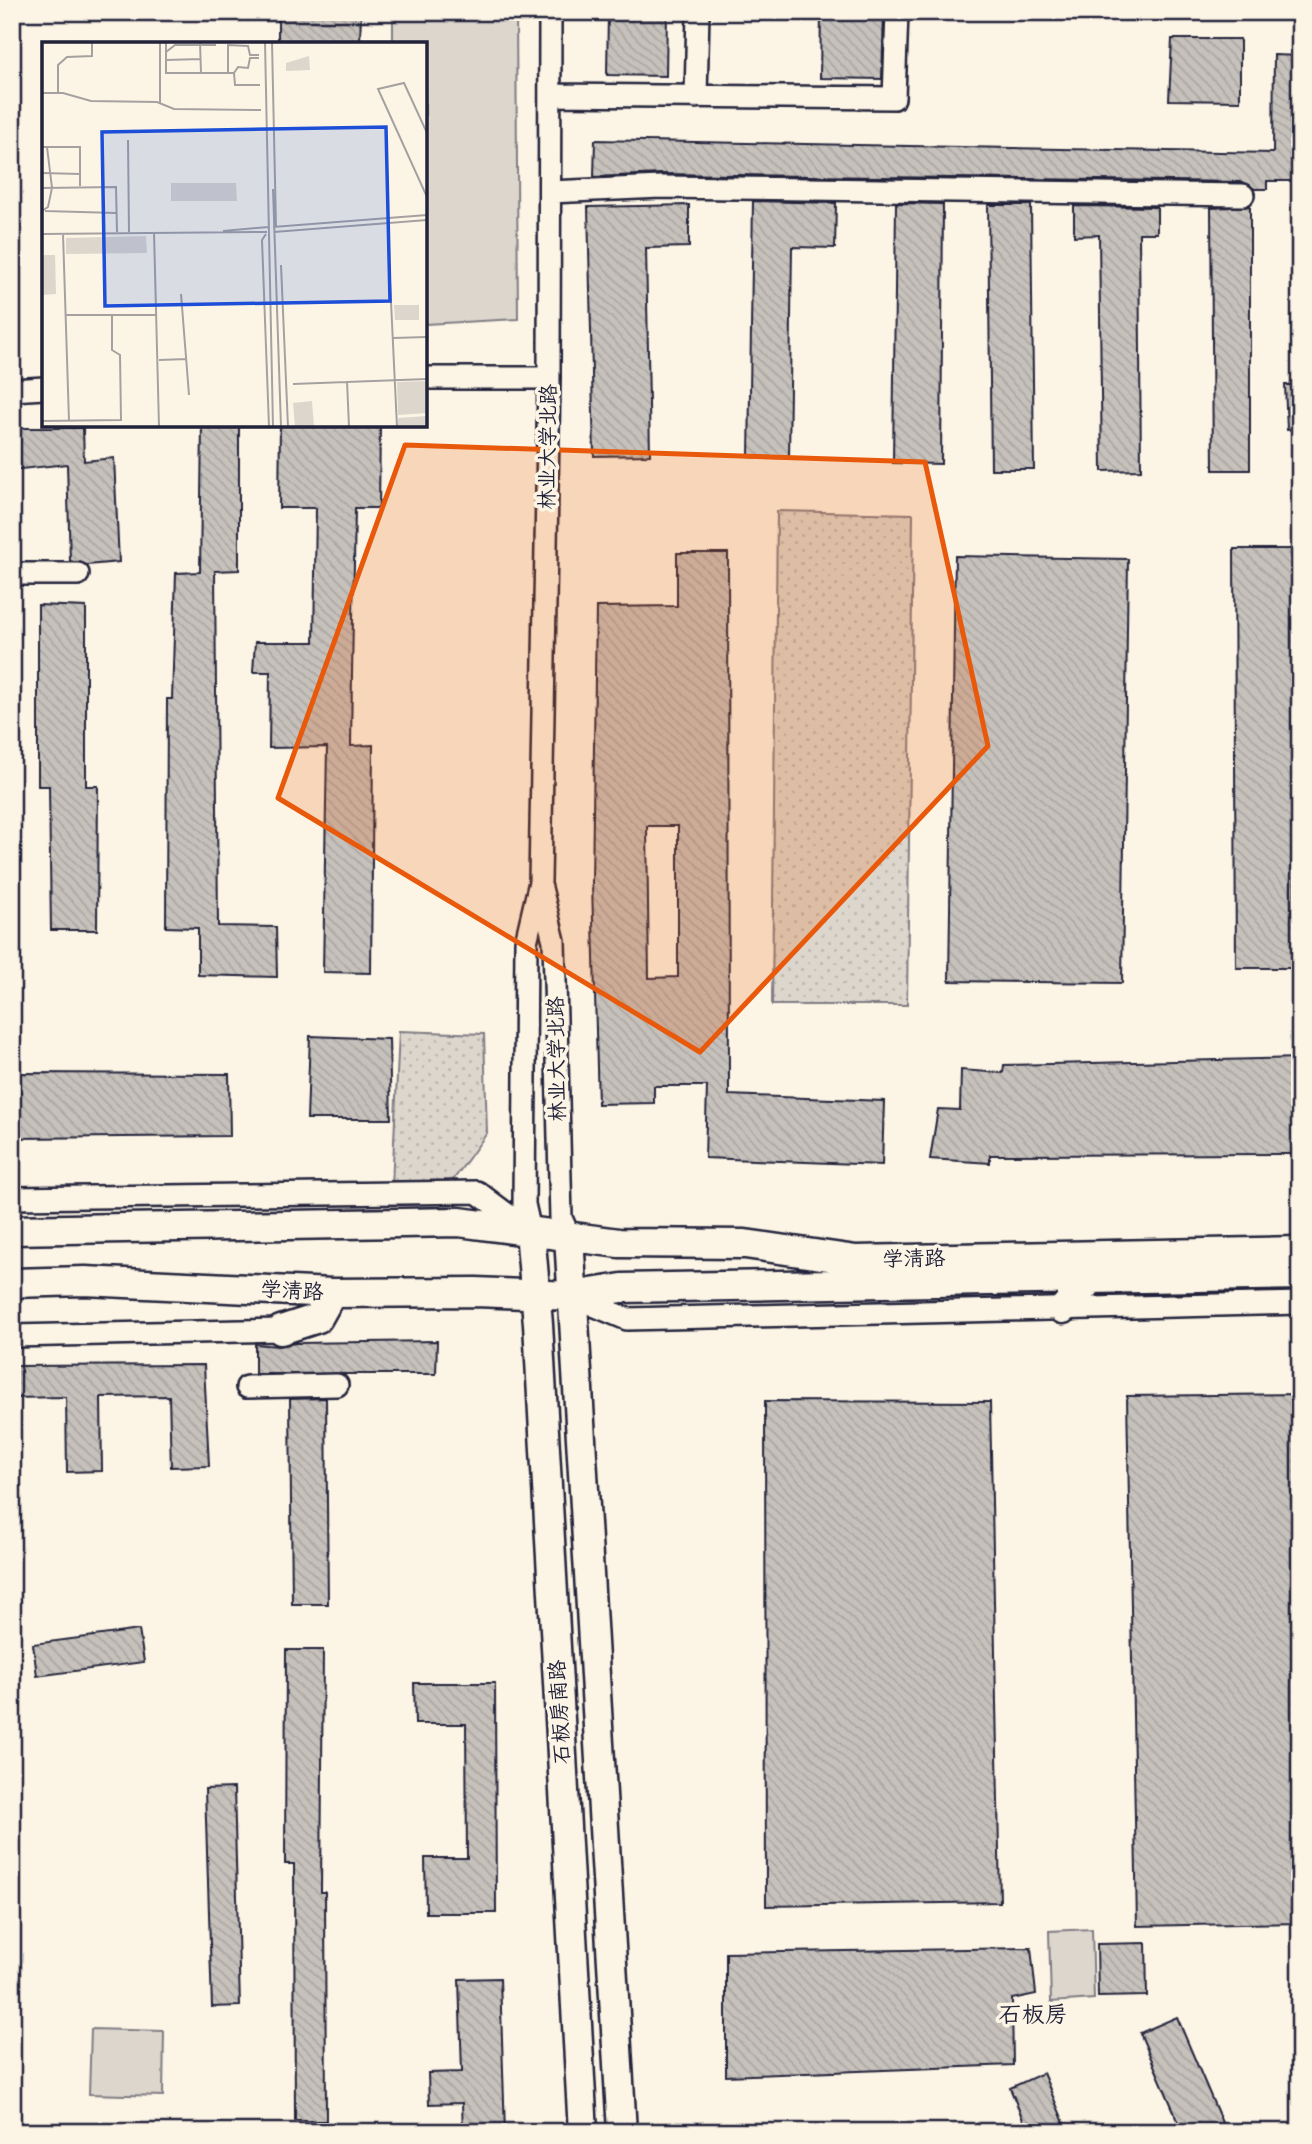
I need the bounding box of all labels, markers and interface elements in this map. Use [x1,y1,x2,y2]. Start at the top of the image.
inset map [42,42,427,427]
street label: 林业大学北路 [532,384,564,510]
street label: 林业大学北路 [541,996,573,1122]
street label: 学清路 [882,1244,946,1274]
street label: 学清路 [260,1275,324,1307]
street label: 石板房南路 [543,1659,577,1765]
district label: 石板房 [999,1999,1068,2031]

